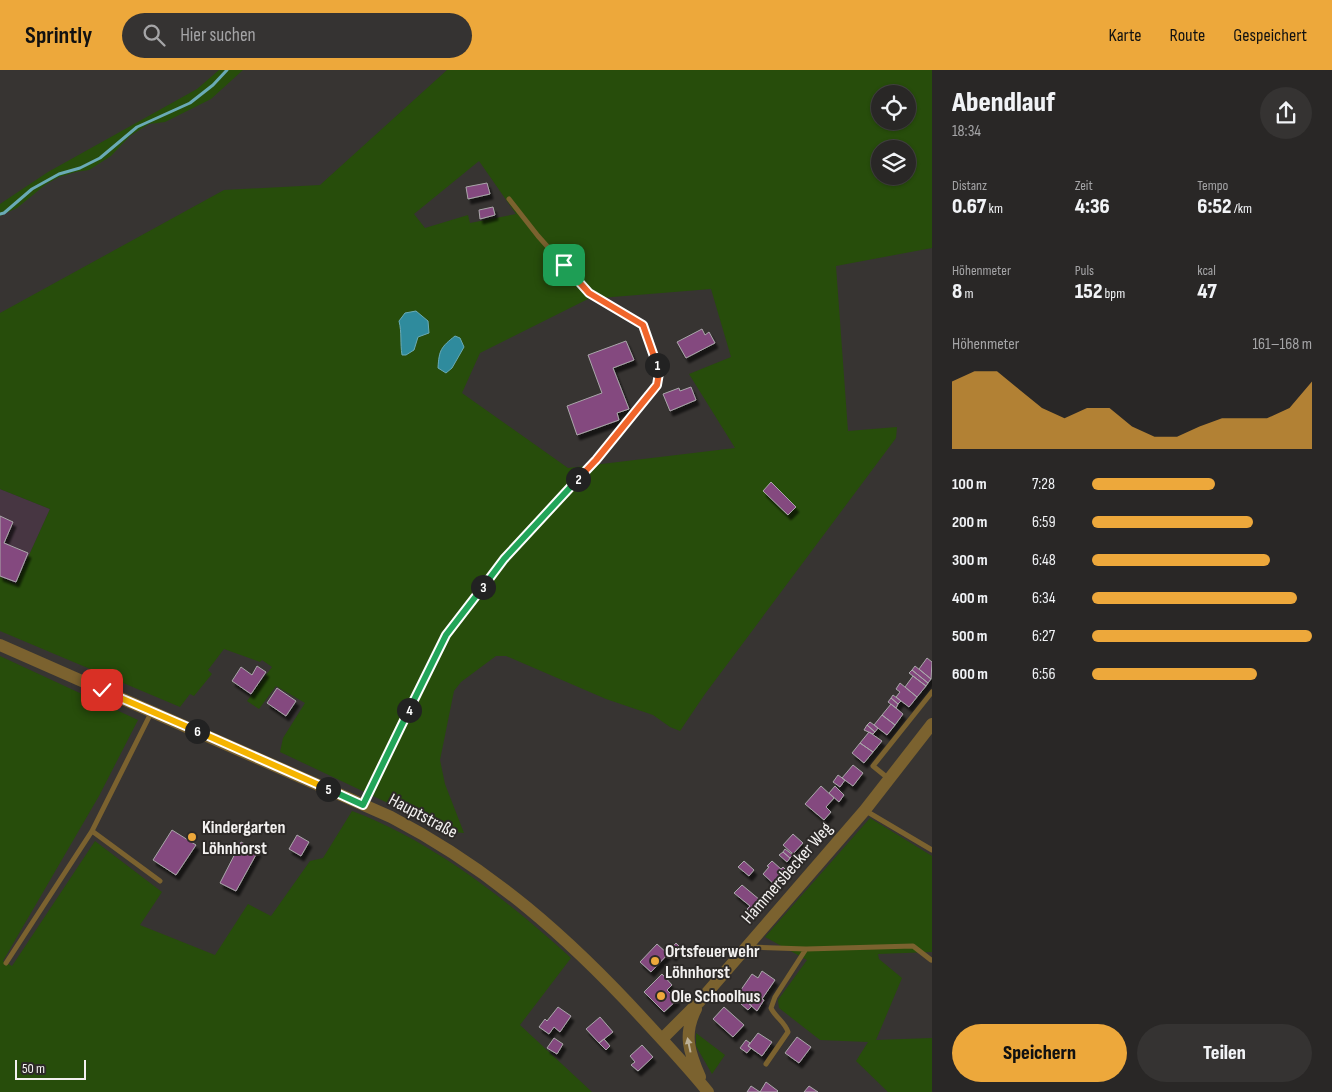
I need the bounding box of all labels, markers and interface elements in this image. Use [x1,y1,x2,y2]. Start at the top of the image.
search box [122,13,472,58]
text: Sprintly [25,21,92,50]
icon: search [140,21,168,49]
text: Hier suchen [180,24,256,47]
text: Karte [1109,25,1142,46]
text: Route [1170,25,1205,46]
text: Gespeichert [1233,25,1307,46]
map controls [871,85,916,185]
button: locate [871,85,916,130]
text: Abendlauf [952,86,1055,119]
button: share [1260,87,1312,139]
text: 18:34 [952,122,981,141]
button: layers [871,140,916,185]
text: Distanz [952,177,987,194]
text: Zeit [1075,177,1093,194]
text: Tempo [1197,177,1228,194]
text: 0.67 [952,194,986,219]
text: 4:36 [1075,194,1110,219]
text: 6:52 [1197,194,1232,219]
text: km [986,200,1003,217]
text: /km [1232,200,1252,217]
pin [543,244,585,286]
icon: arrive [550,251,578,279]
text: Höhenmeter [952,262,1011,279]
text: Puls [1075,262,1094,279]
text: kcal [1197,262,1216,279]
text: 8 [952,279,962,304]
text: 152 [1075,279,1102,304]
text: 47 [1197,279,1217,304]
text: m [962,285,973,302]
text: bpm [1102,285,1125,302]
text: Höhenmeter [952,335,1019,354]
text: 161–168 m [1252,335,1312,354]
pin: 1 [644,352,670,378]
text: 1 [655,357,660,374]
pin: 2 [566,466,590,492]
text: 2 [575,471,582,488]
text: 100 m [952,475,987,494]
text: 7:28 [1032,475,1055,494]
text: 200 m [952,513,987,532]
text: 6:59 [1032,513,1056,532]
text: 300 m [952,551,988,570]
text: 6:48 [1032,551,1056,570]
pin: 3 [470,574,496,600]
text: 3 [480,579,487,596]
text: 400 m [952,589,988,608]
text: 6:34 [1032,589,1055,608]
text: 500 m [952,627,987,646]
text: 6:27 [1032,627,1055,646]
text: 600 m [952,665,988,684]
text: 6:56 [1032,665,1055,684]
pin [81,669,123,711]
icon: check [88,676,116,704]
pin: 4 [396,698,422,722]
text: 4 [406,702,413,719]
pin: 6 [184,718,210,744]
text: 6 [194,723,201,740]
pin: 5 [316,776,340,802]
text: 5 [325,781,332,798]
street label: Hauptstraße [385,789,461,843]
place label: Kindergarten Löhnhorst [202,817,285,859]
street label: Hammersbecker Weg [737,818,837,928]
marker: Kindergarten Löhnhorst [186,831,198,843]
place label: Ortsfeuerwehr Löhnhorst [665,941,760,983]
marker: Ortsfeuerwehr Löhnhorst [649,955,661,967]
place label: Ole Schoolhus [671,986,760,1007]
marker: Ole Schoolhus [655,990,667,1002]
button: Speichern [952,1024,1127,1082]
button: Teilen [1137,1024,1312,1082]
one-way arrow [685,1037,693,1053]
scale bar [15,1057,86,1080]
text: 50 m [22,1060,45,1077]

